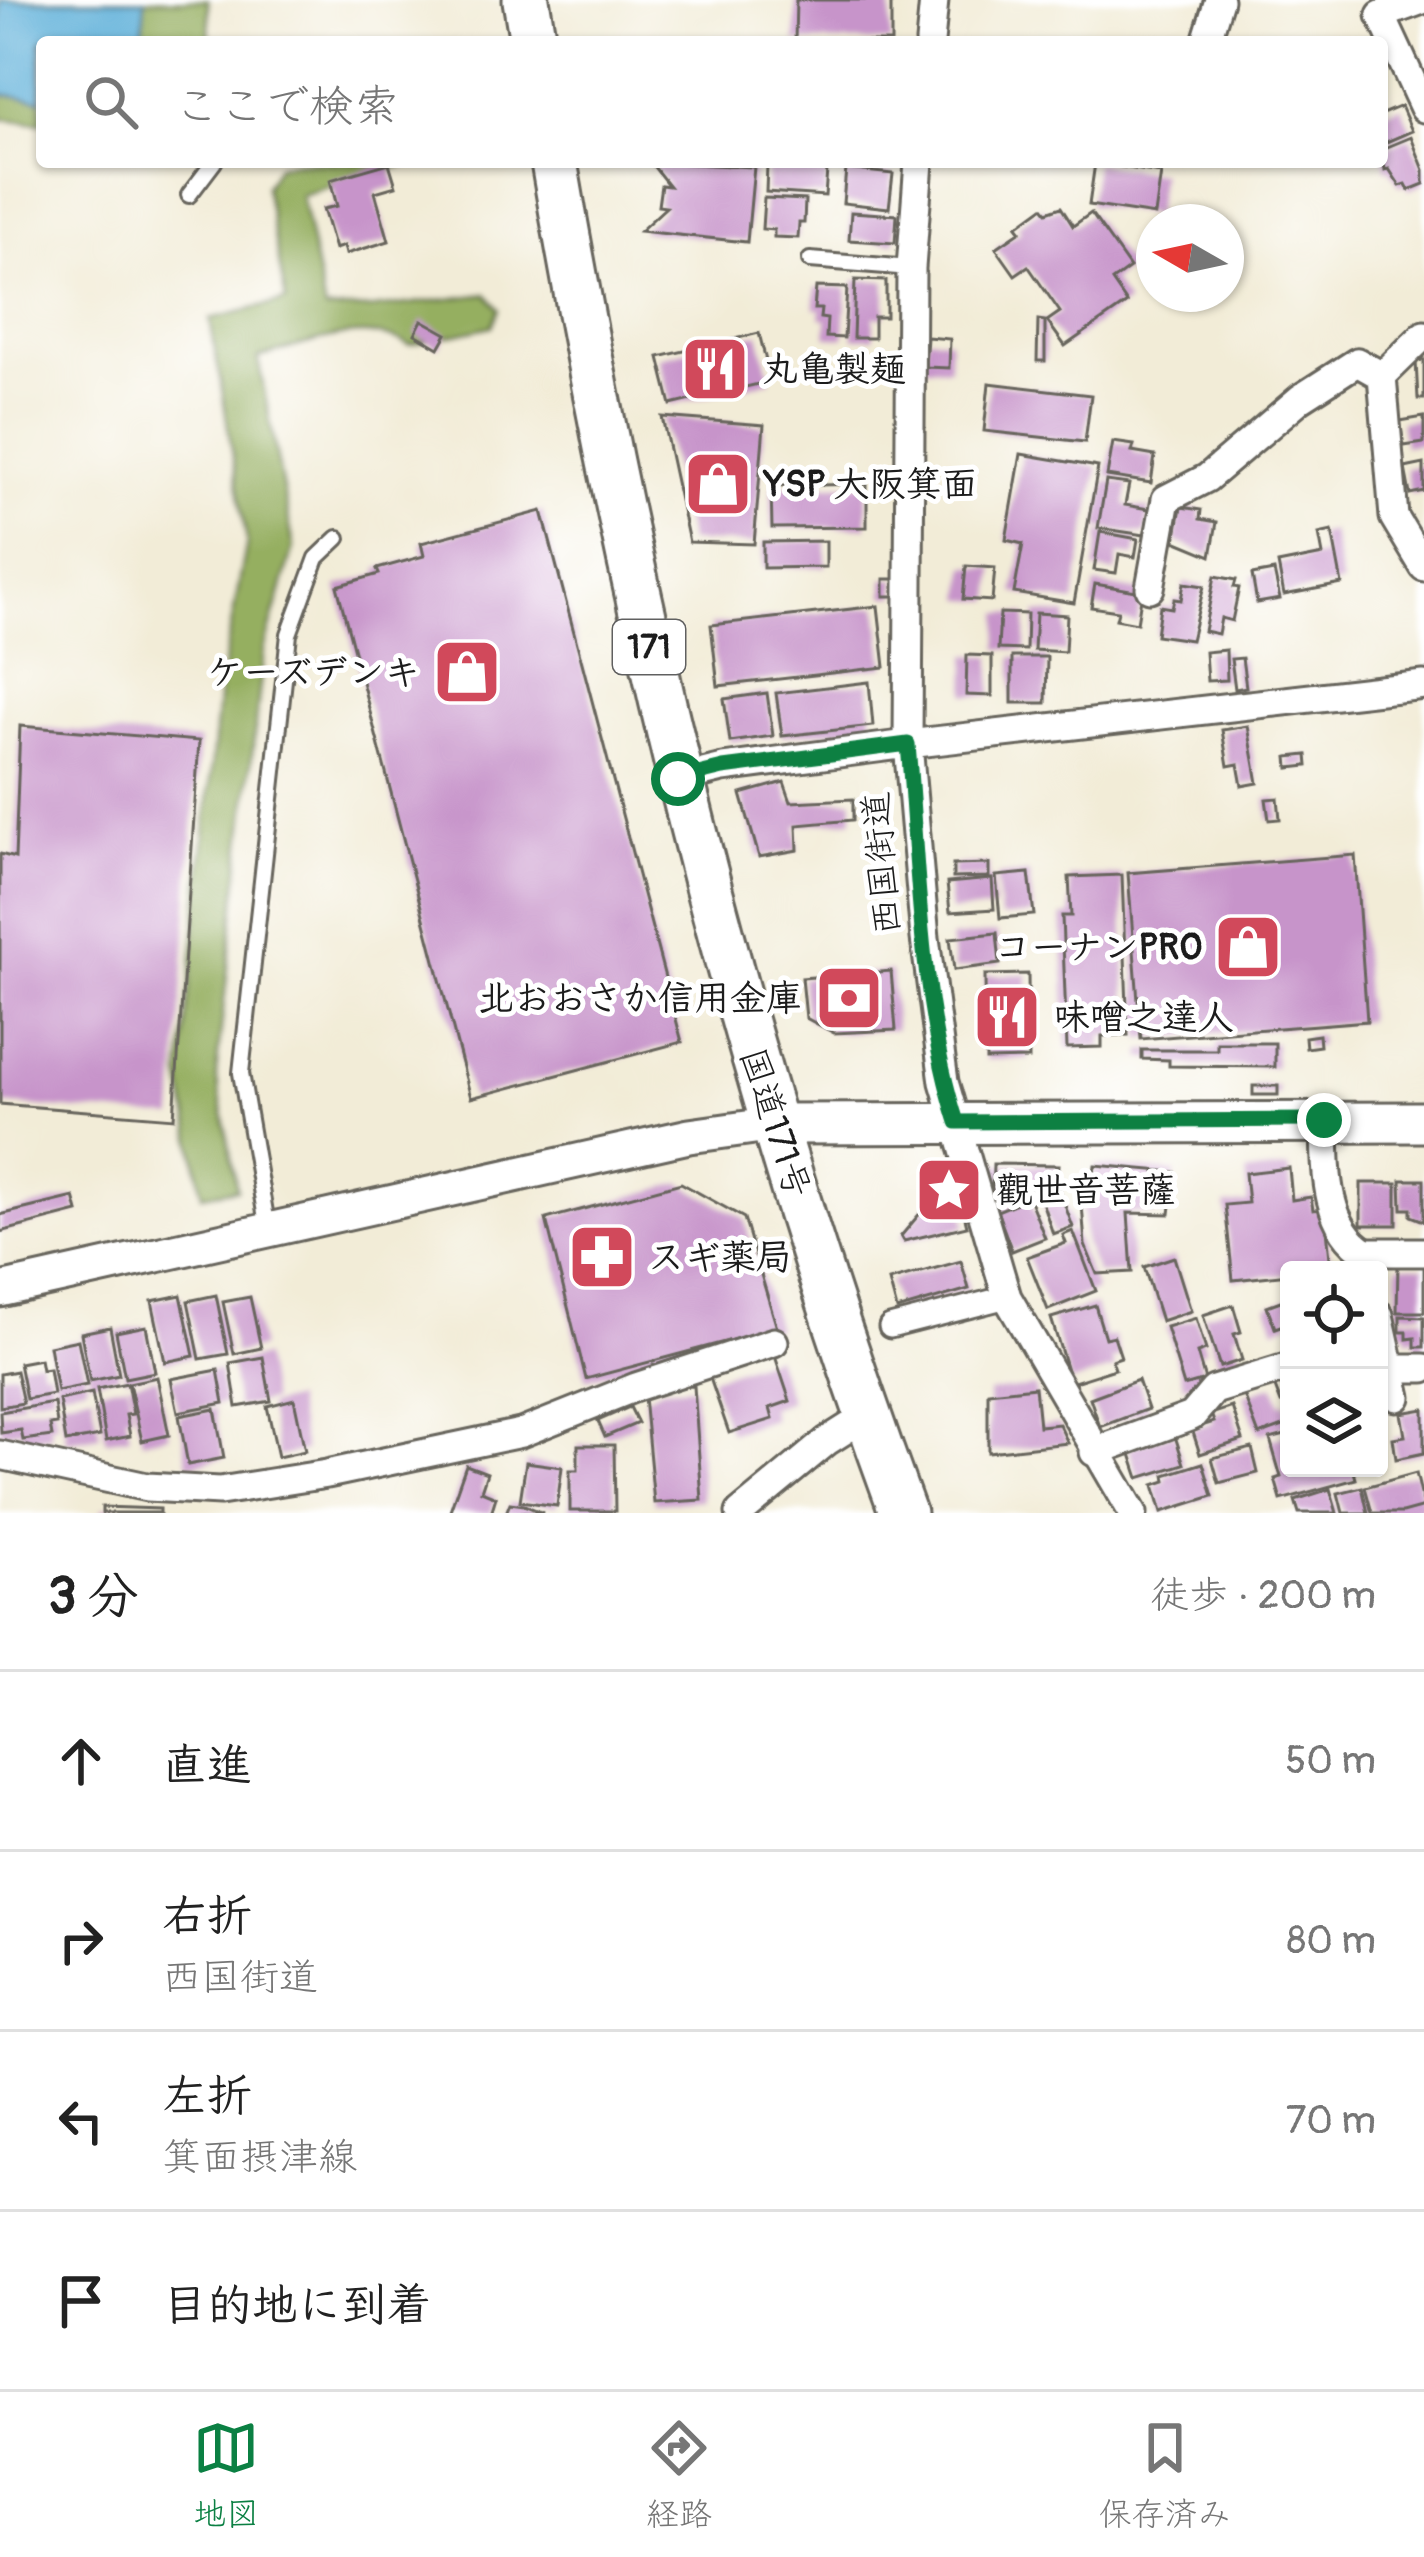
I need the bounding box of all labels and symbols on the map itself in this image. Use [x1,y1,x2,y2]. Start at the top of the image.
north arrow [1136,204,1244,312]
restaurant icon: 丸亀製麺 [680,334,750,404]
place label: 丸亀製麺 [762,347,906,392]
shop icon: YSP 大阪箕面 [683,449,753,519]
place label: YSP 大阪箕面 [762,462,978,507]
road number: 171 [613,620,685,674]
shop icon: ケーズデンキ [432,637,502,707]
place label: ケーズデンキ [207,650,420,695]
route start [651,752,705,806]
street label: 西国街道 [853,789,911,937]
shop icon: コーナンPRO [1213,912,1283,982]
place label: コーナンPRO [994,925,1202,970]
bank icon: 北おおさか信用金庫 [814,963,884,1033]
place label: 北おおさか信用金庫 [478,976,802,1021]
restaurant icon: 味噌之達人 [972,982,1042,1052]
place label: 味噌之達人 [1054,995,1234,1040]
street label: 国道171号 [730,1042,820,1204]
route end [1297,1093,1351,1147]
place icon: 觀世音菩薩 [914,1155,984,1225]
place label: 觀世音菩薩 [996,1168,1176,1213]
pharmacy icon: スギ薬局 [567,1222,637,1292]
place label: スギ薬局 [648,1235,792,1280]

